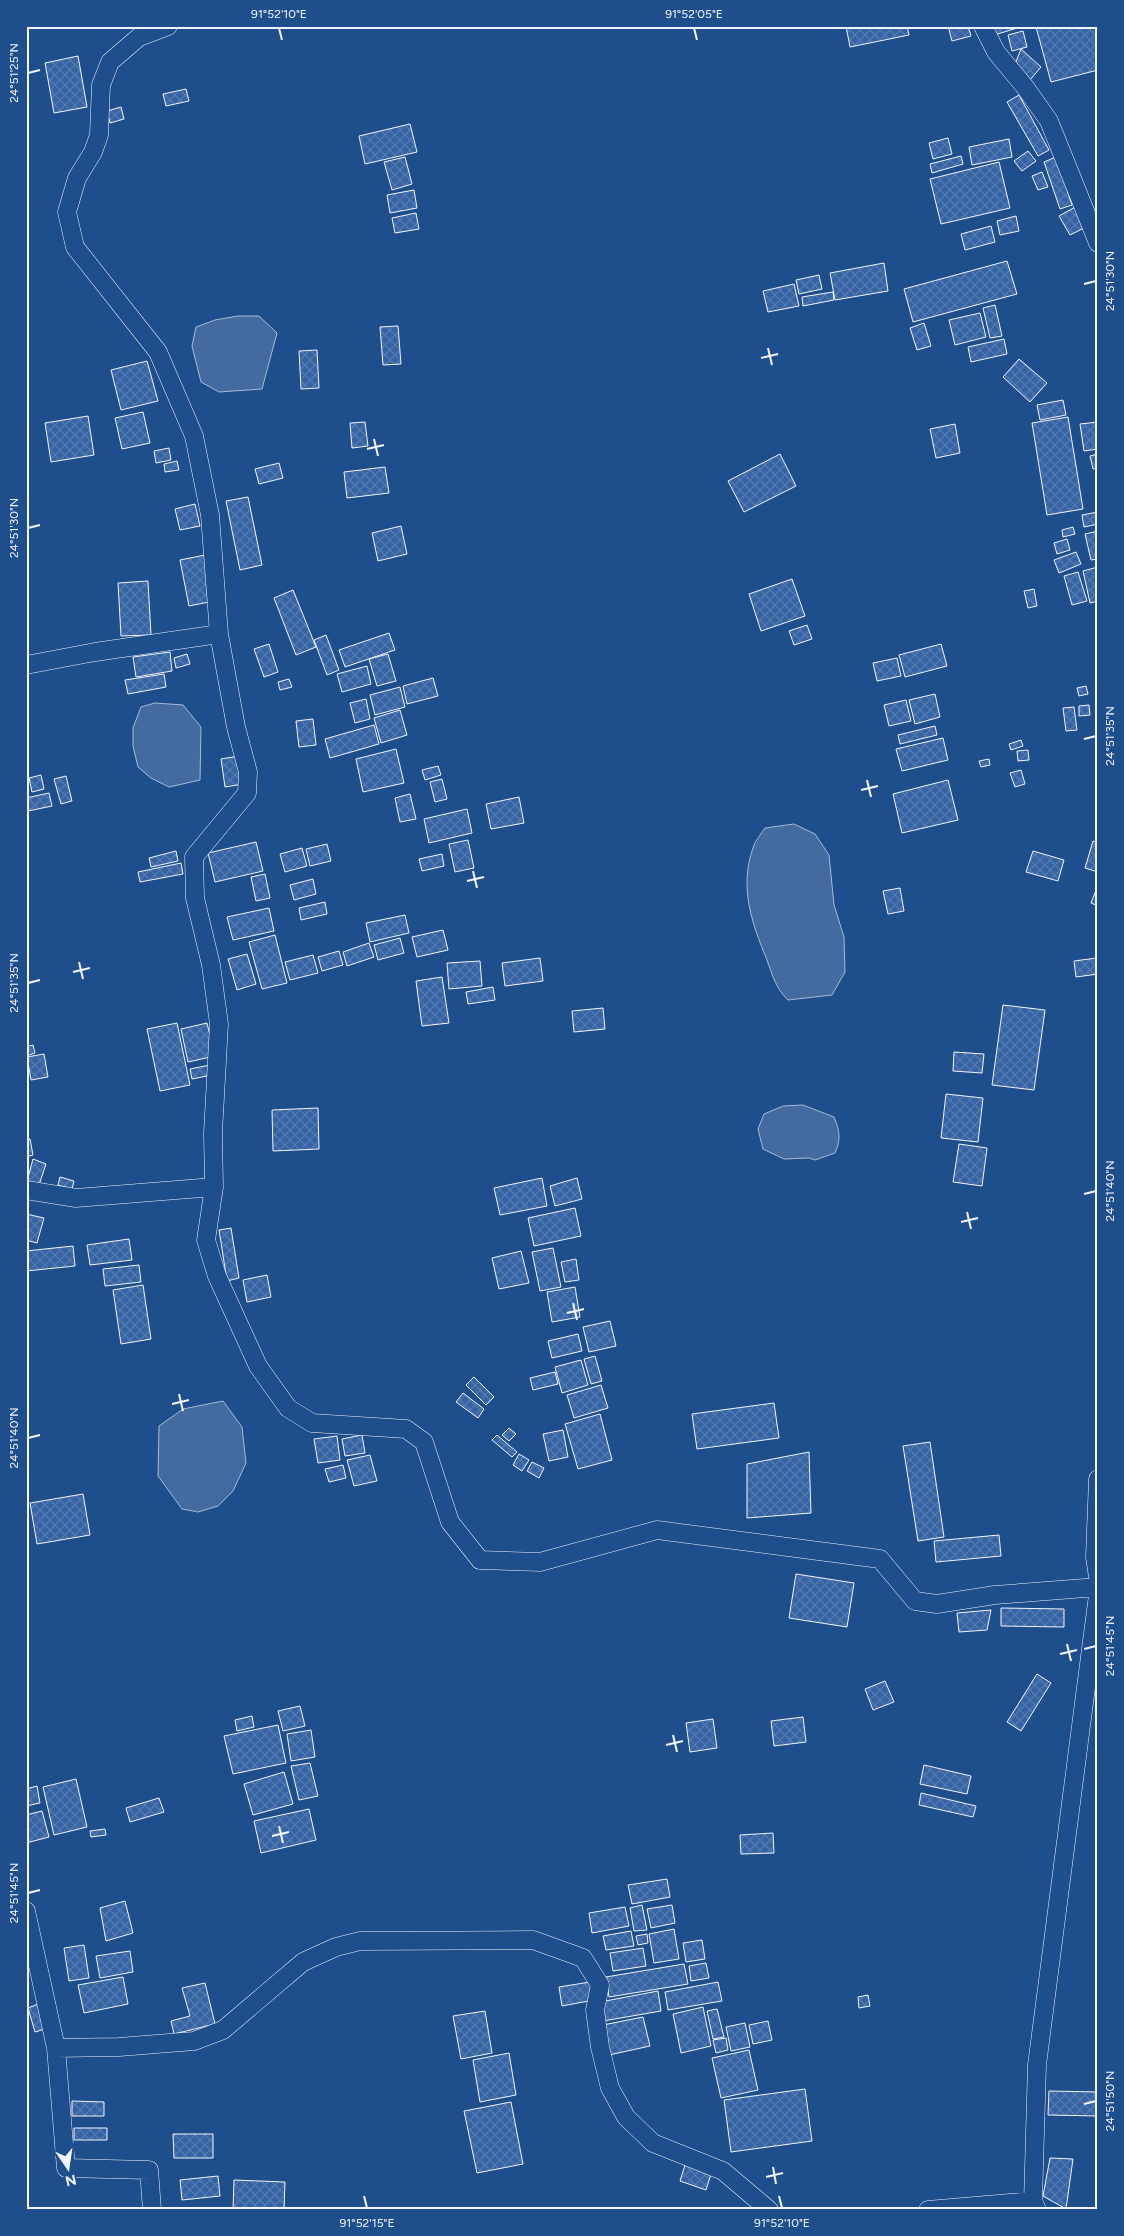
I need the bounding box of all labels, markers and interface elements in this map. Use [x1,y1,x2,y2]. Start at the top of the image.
text: 91°52'10"E [251,7,307,21]
text: 91°52'05"E [665,7,723,21]
text: 24°51'25"N [7,43,21,103]
text: 24°51'30"N [1103,251,1117,311]
text: 24°51'30"N [7,498,21,558]
text: 24°51'35"N [1103,706,1117,766]
text: 24°51'35"N [7,953,21,1013]
text: 24°51'40"N [1103,1160,1117,1222]
text: 24°51'40"N [7,1407,21,1469]
text: 24°51'45"N [1103,1616,1117,1676]
text: 24°51'45"N [7,1863,21,1923]
text: 24°51'50"N [1103,2071,1117,2131]
north arrow [42,2144,92,2194]
text: N [64,2171,78,2190]
text: 91°52'15"E [340,2216,395,2230]
text: 91°52'10"E [754,2216,810,2230]

